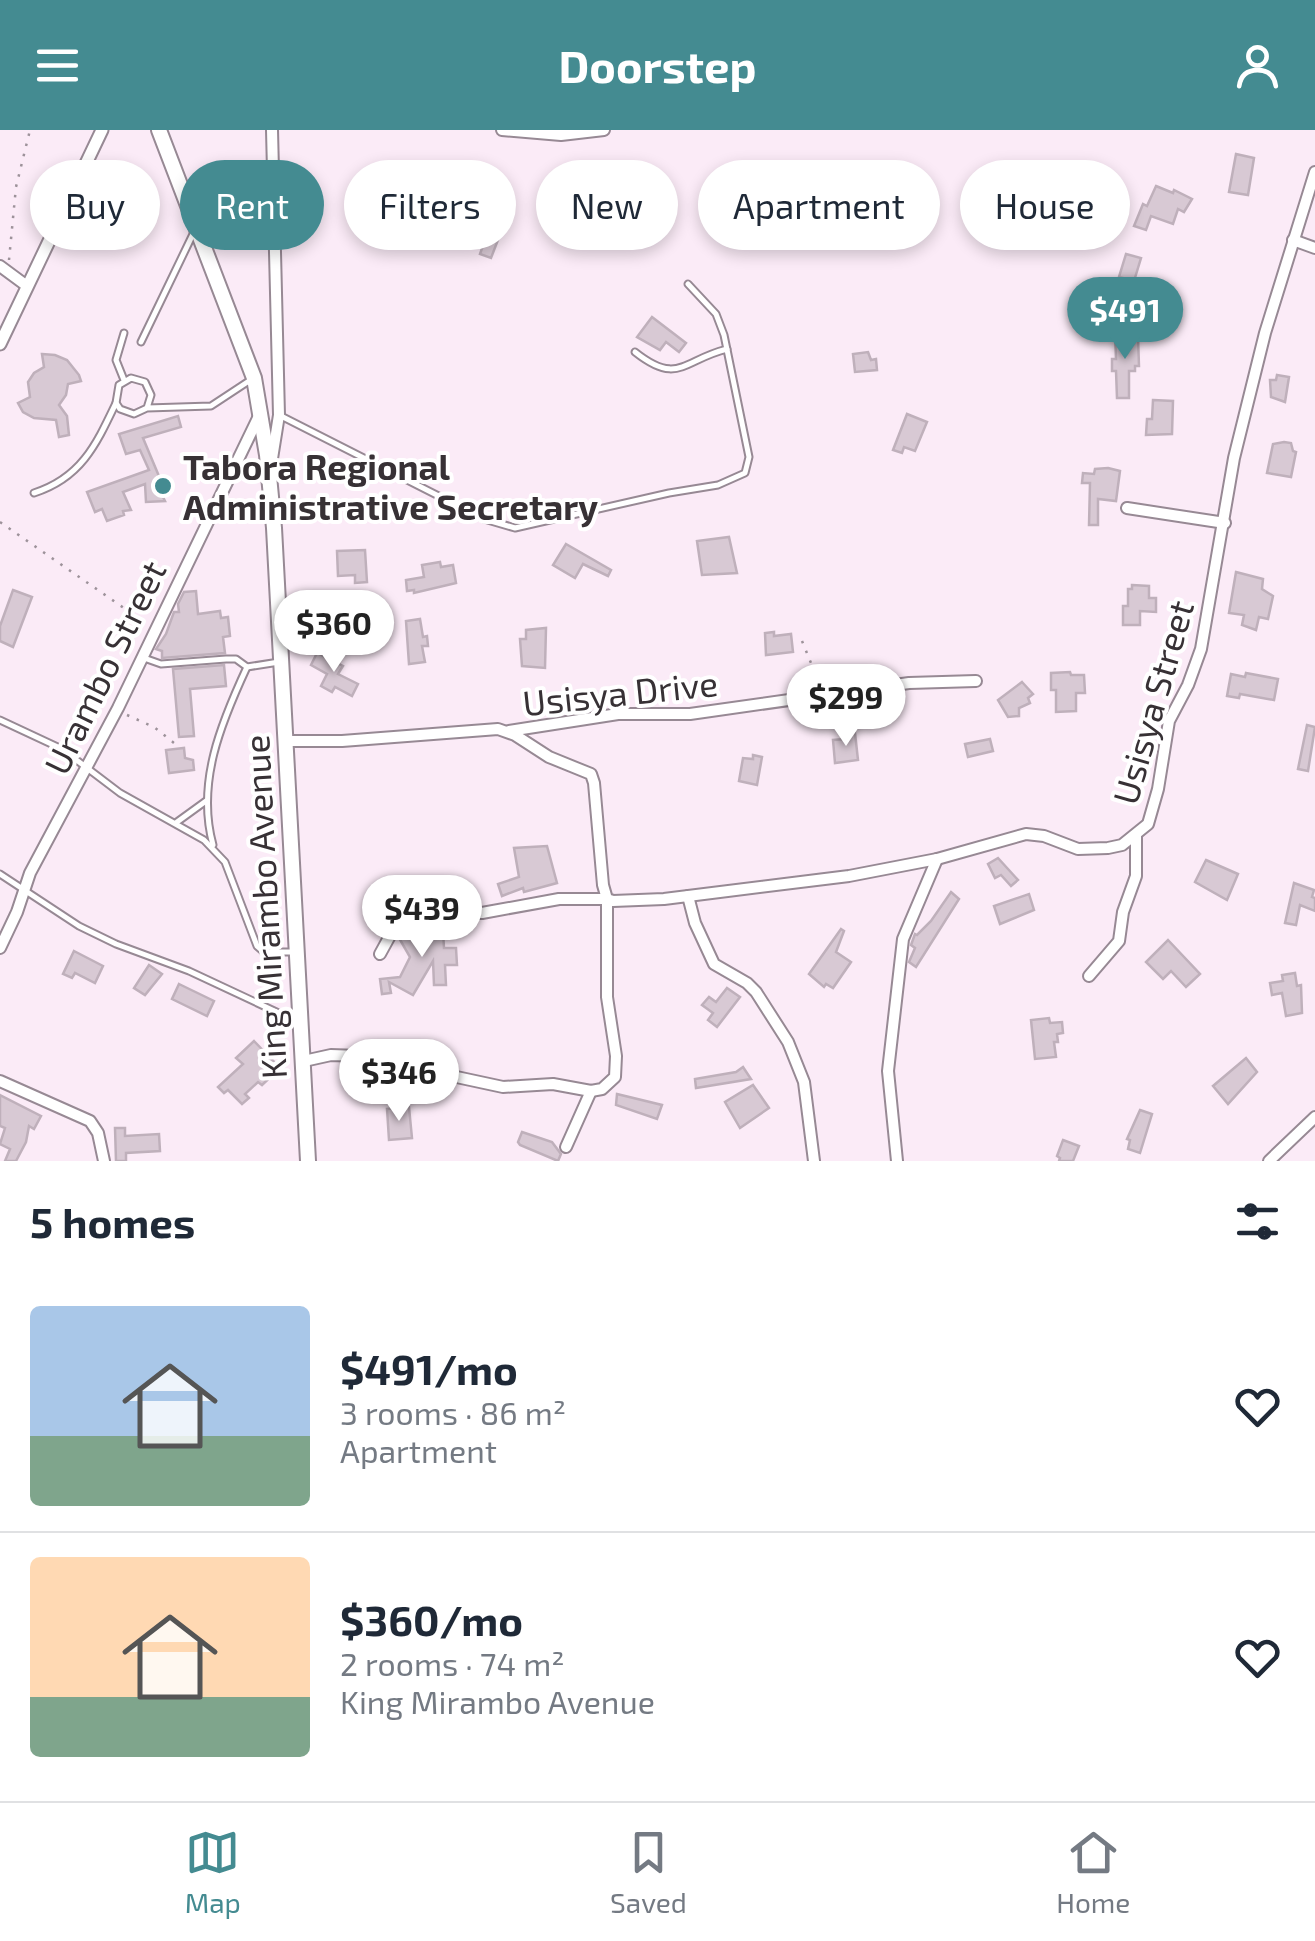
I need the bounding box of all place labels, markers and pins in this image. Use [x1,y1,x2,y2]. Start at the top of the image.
pin: $491 [1066,277,1184,362]
place label: Tabora Regional Administrative Secretary [183,445,598,528]
marker: Tabora Regional Administrative Secretary [152,475,174,497]
pin: $360 [275,590,393,675]
pin: $299 [787,664,905,749]
pin: $439 [363,875,481,960]
pin: $346 [340,1039,458,1124]

